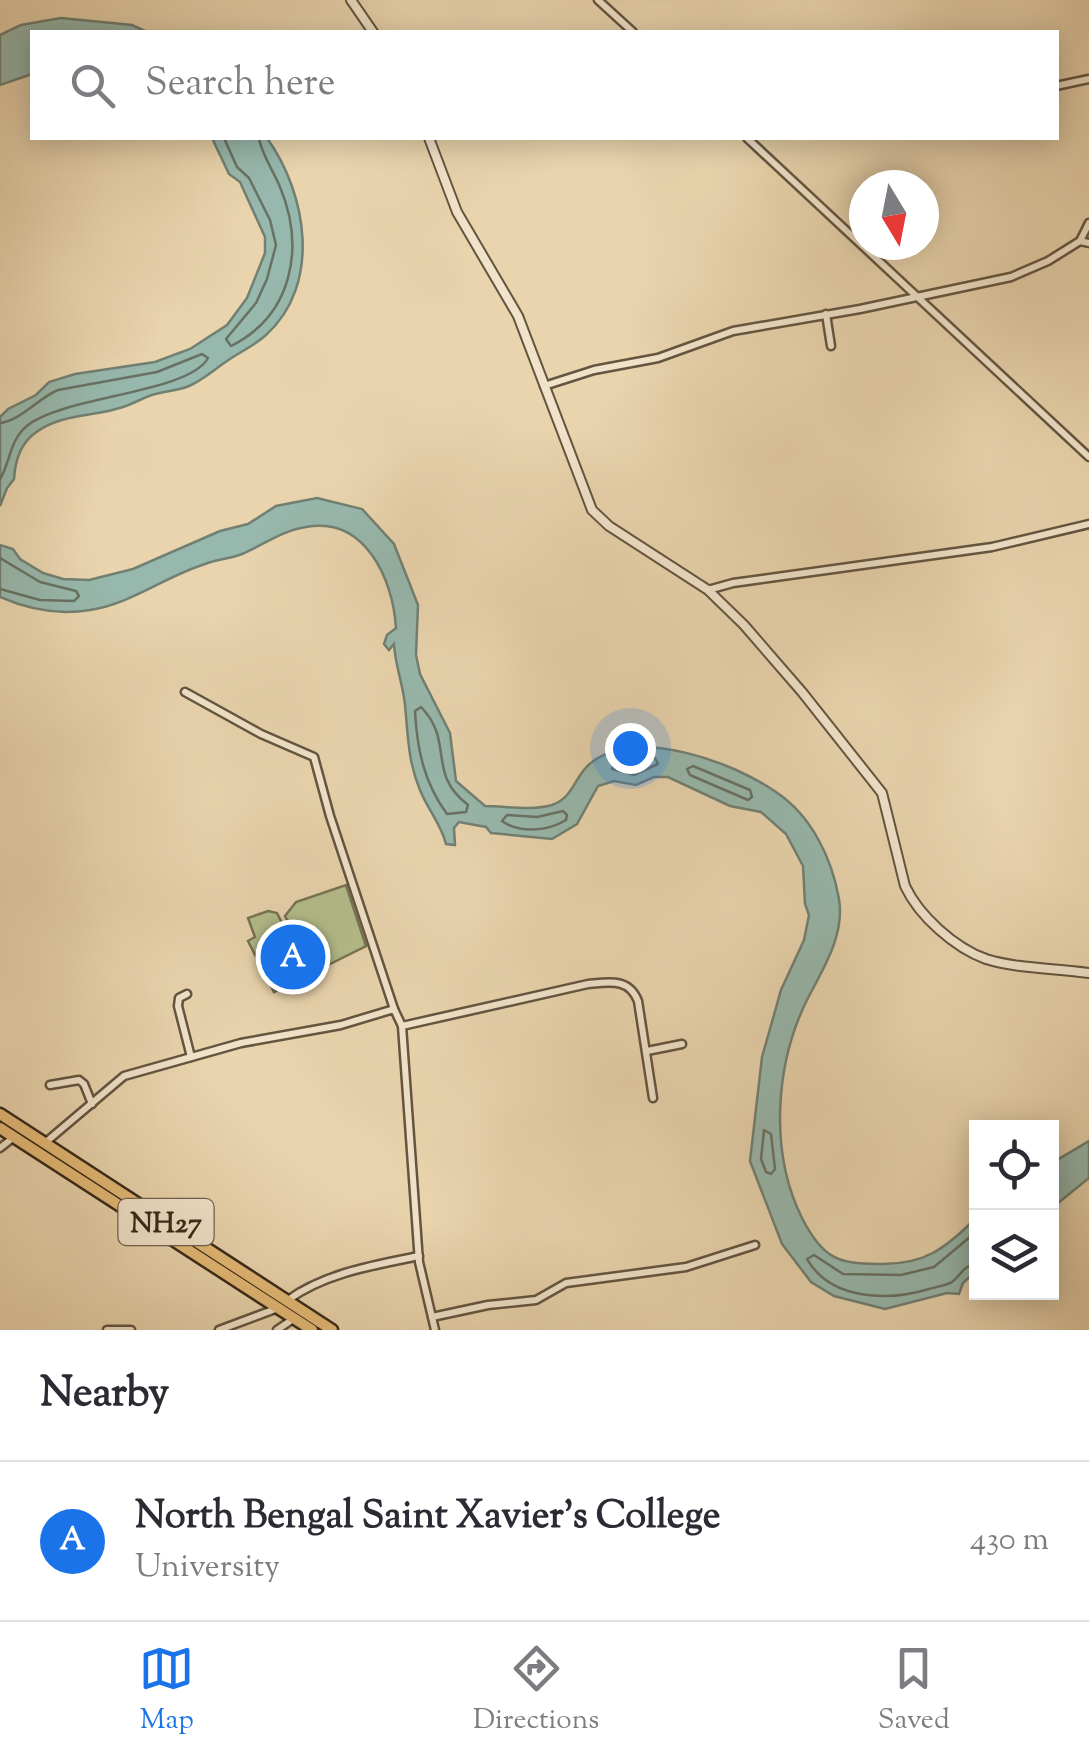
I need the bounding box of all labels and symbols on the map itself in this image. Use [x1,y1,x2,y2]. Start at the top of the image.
north arrow [849,170,939,260]
your location [605,723,656,774]
pin: A [260,920,326,994]
road number: NH27 [119,1199,214,1245]

